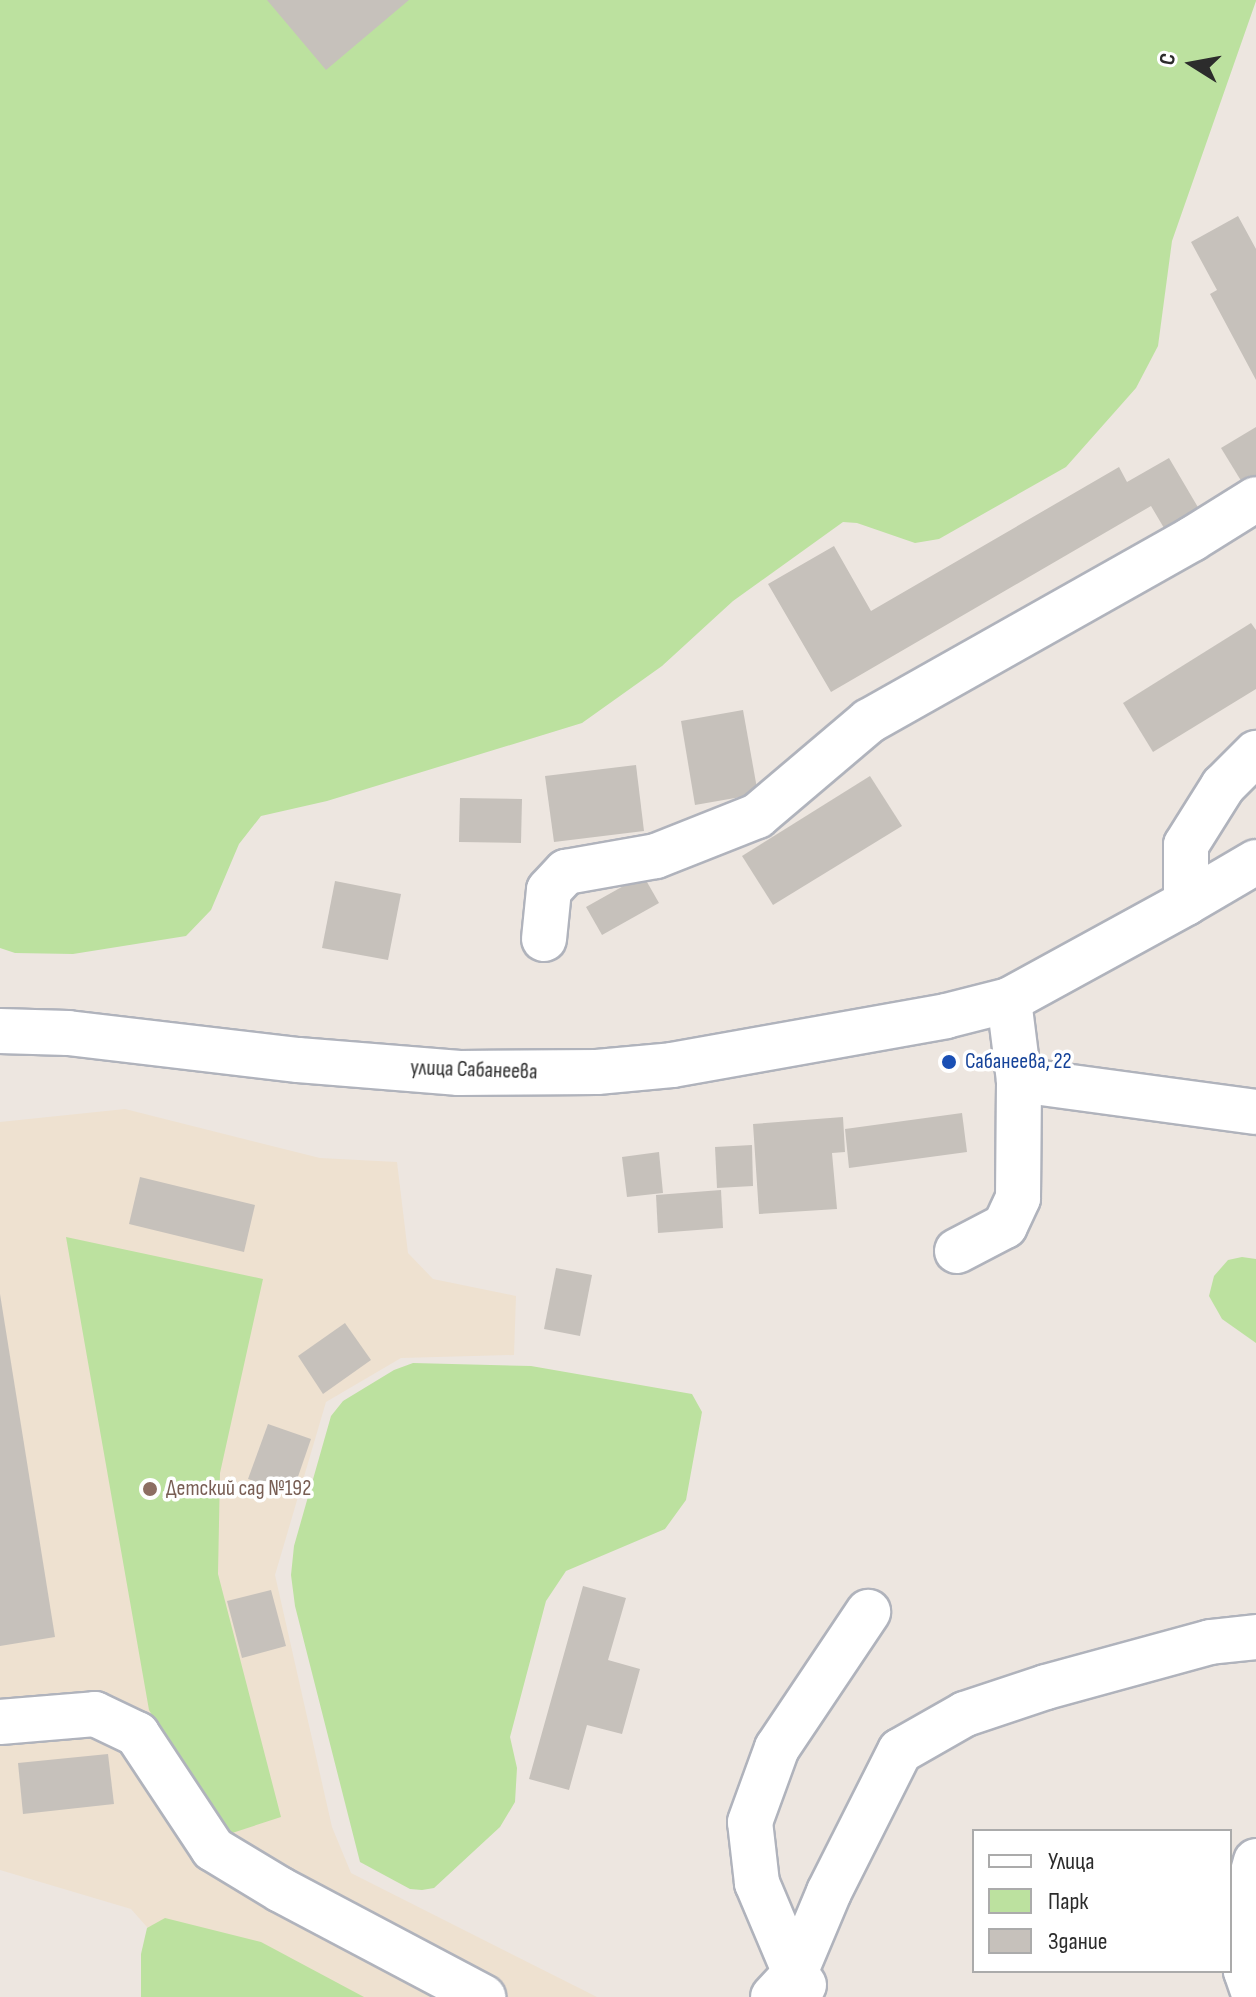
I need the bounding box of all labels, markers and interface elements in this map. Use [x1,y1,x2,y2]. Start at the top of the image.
north arrow [1152,24,1232,104]
text: С [1154,51,1182,67]
place label: Сабанеева, 22 [965,1049,1072,1075]
marker: Сабанеева, 22 [940,1053,958,1071]
street label: улица Сабанеева [410,1055,538,1085]
place label: Детский сад №192 [166,1476,311,1502]
marker: Детский сад №192 [141,1480,159,1498]
legend [972,1829,1232,1973]
text: Улица [1048,1847,1094,1876]
text: Парк [1048,1887,1088,1916]
text: Здание [1048,1927,1107,1956]

